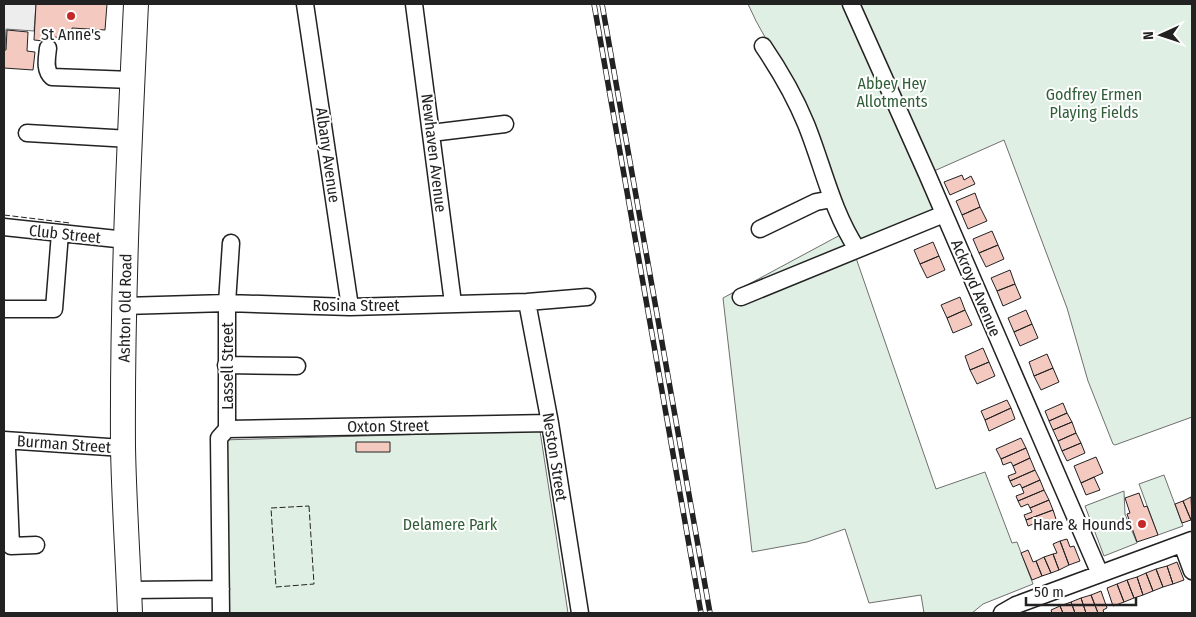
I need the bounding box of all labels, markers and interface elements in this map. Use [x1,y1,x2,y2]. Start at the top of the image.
marker: St Anne's [65,10,77,22]
north arrow [1136,10,1186,60]
place label: St Anne's [41,25,101,44]
text: N [1140,31,1157,40]
park label: Abbey Hey Allotments [856,74,928,111]
park label: Godfrey Ermen Playing Fields [1046,85,1142,122]
street label: Newhaven Avenue [417,93,451,213]
street label: Albany Avenue [312,106,344,204]
street label: Club Street [28,221,103,247]
street label: Ackroyd Avenue [947,237,1005,340]
street label: Ashton Old Road [115,253,135,363]
street label: Rosina Street [312,296,400,315]
street label: Lassell Street [218,321,237,410]
street label: Neston Street [539,411,571,503]
street label: Oxton Street [347,416,430,436]
street label: Burman Street [16,431,113,457]
park label: Delamere Park [403,515,498,534]
place label: Hare & Hounds [1033,515,1132,534]
marker: Hare & Hounds [1136,518,1148,530]
scale bar [1026,574,1136,606]
text: 50 m [1034,583,1064,601]

